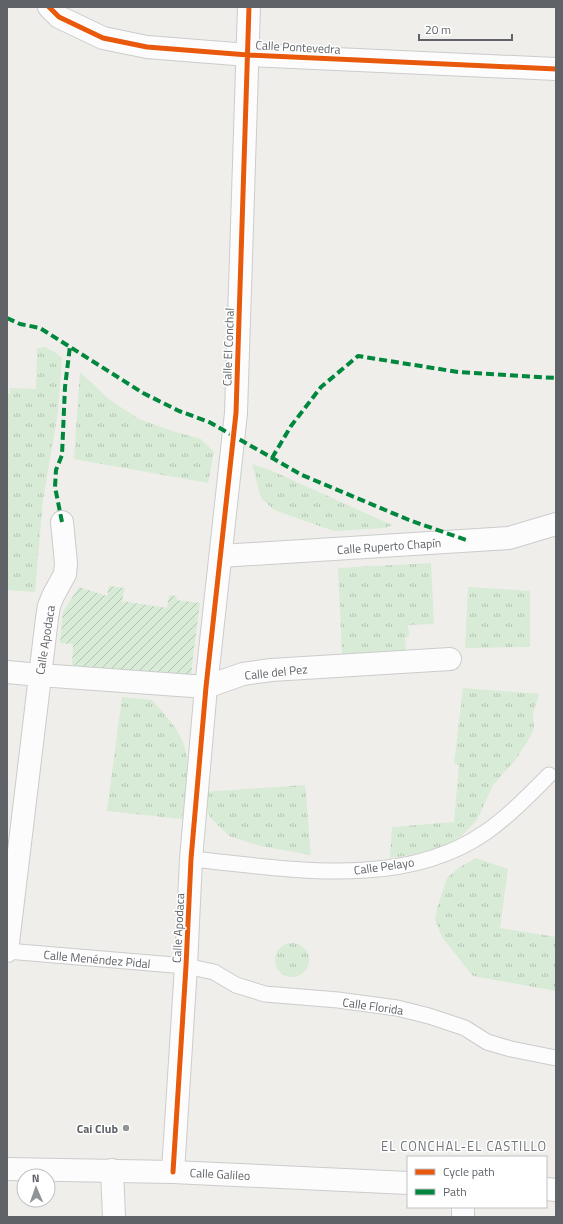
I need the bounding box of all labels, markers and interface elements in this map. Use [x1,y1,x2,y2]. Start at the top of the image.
scale bar [419,16,512,42]
text: 20 m [425,20,451,39]
street label: Calle Pontevedra [255,35,341,59]
street label: Calle El Conchal [217,307,239,387]
street label: Calle Ruperto Chapín [336,533,442,559]
street label: Calle Apodaca [30,604,60,676]
street label: Calle del Pez [244,659,308,685]
street label: Calle Pelayo [353,852,415,880]
street label: Calle Apodaca [167,892,189,964]
street label: Calle Menéndez Pidal [43,945,151,973]
street label: Calle Florida [341,992,405,1020]
place label: Cai Club [77,1119,118,1138]
marker: Cai Club [121,1123,131,1133]
district label: EL CONCHAL-EL CASTILLO [381,1136,547,1156]
legend [407,1156,547,1208]
text: Cycle path [443,1162,495,1181]
street label: Calle Galileo [189,1163,251,1185]
north arrow [16,1168,56,1208]
text: N [32,1170,40,1186]
text: Path [443,1182,467,1201]

